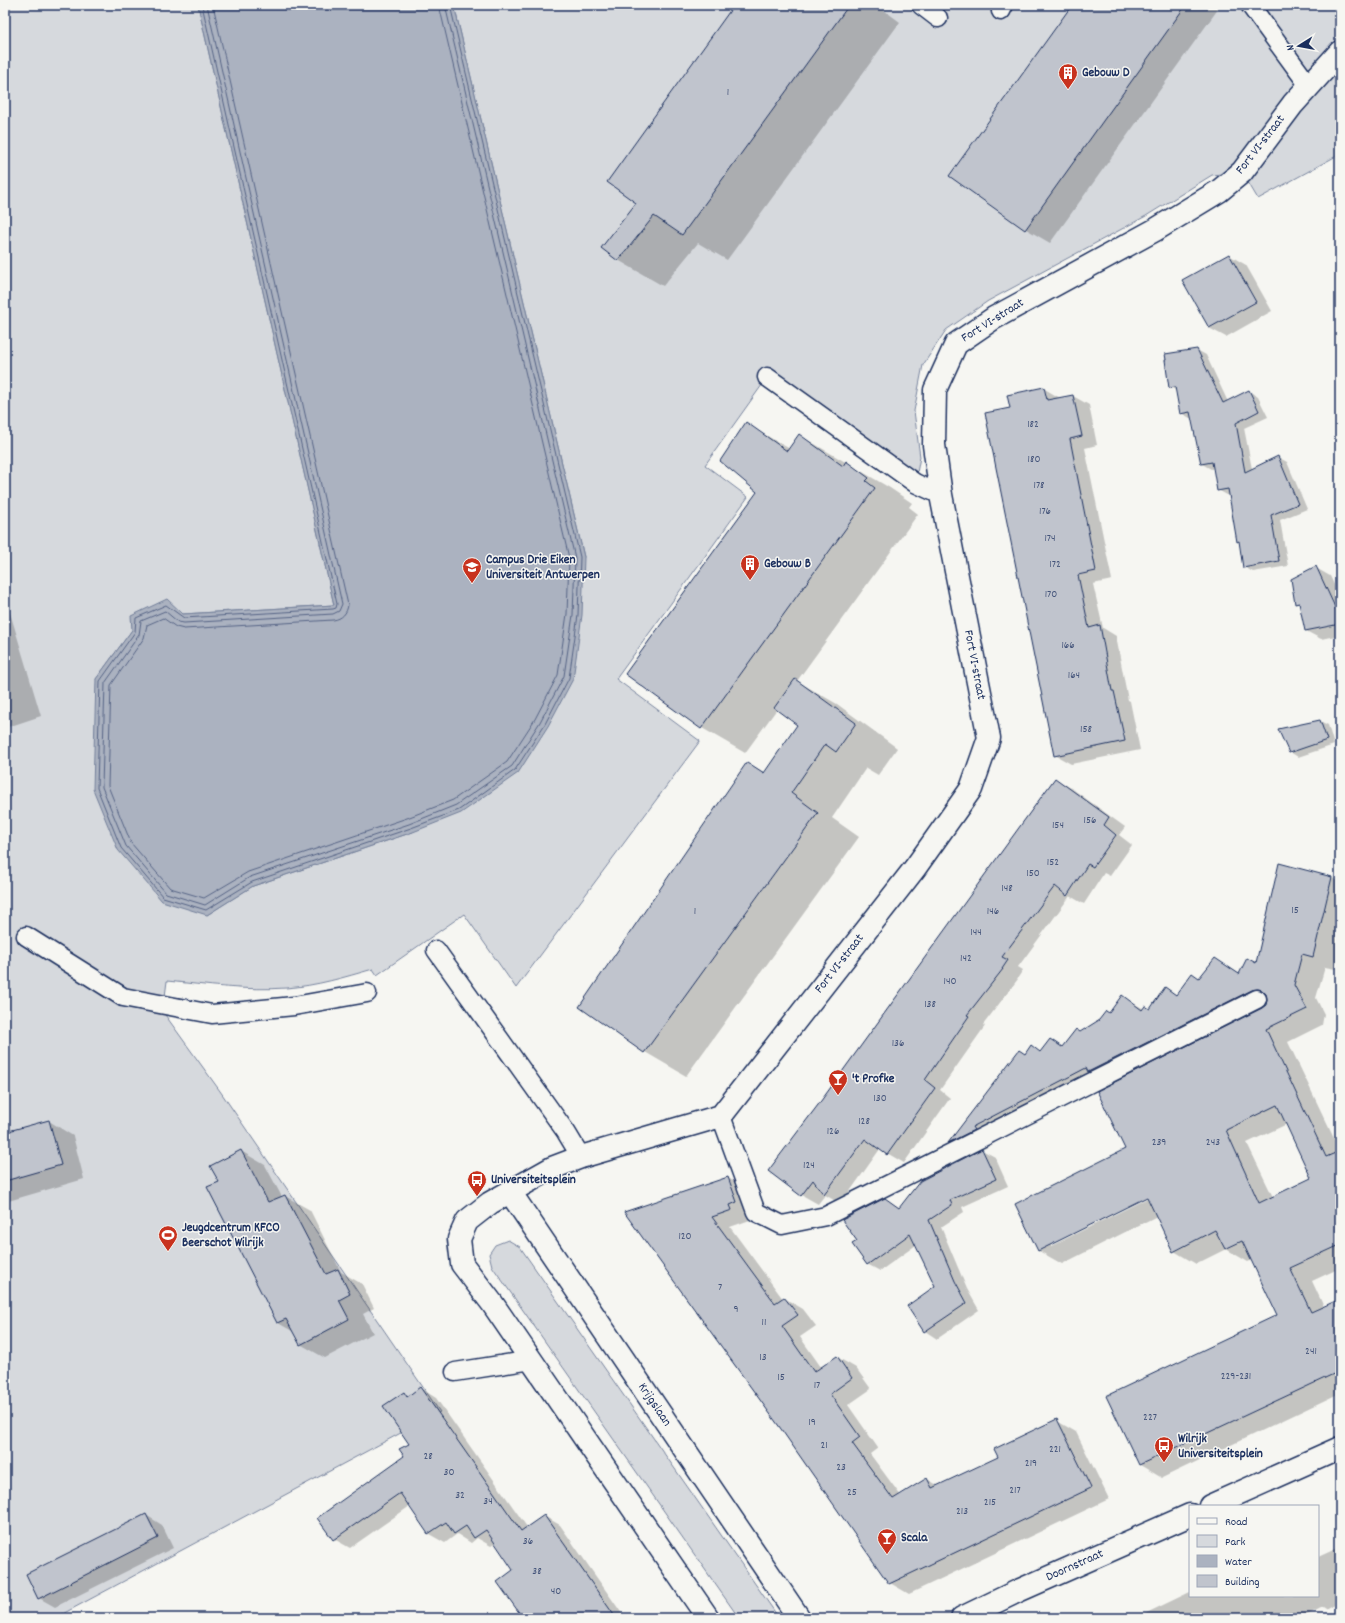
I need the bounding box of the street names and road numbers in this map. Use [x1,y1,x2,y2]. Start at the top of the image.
street label: Fort VI-straat [1232,111,1290,179]
street label: Fort VI-straat [958,294,1028,348]
street label: Fort VI-straat [958,628,990,702]
street label: Fort VI-straat [811,930,869,998]
street label: Krijgslaan [632,1379,676,1431]
street label: Doornstraat [1043,1545,1107,1587]

